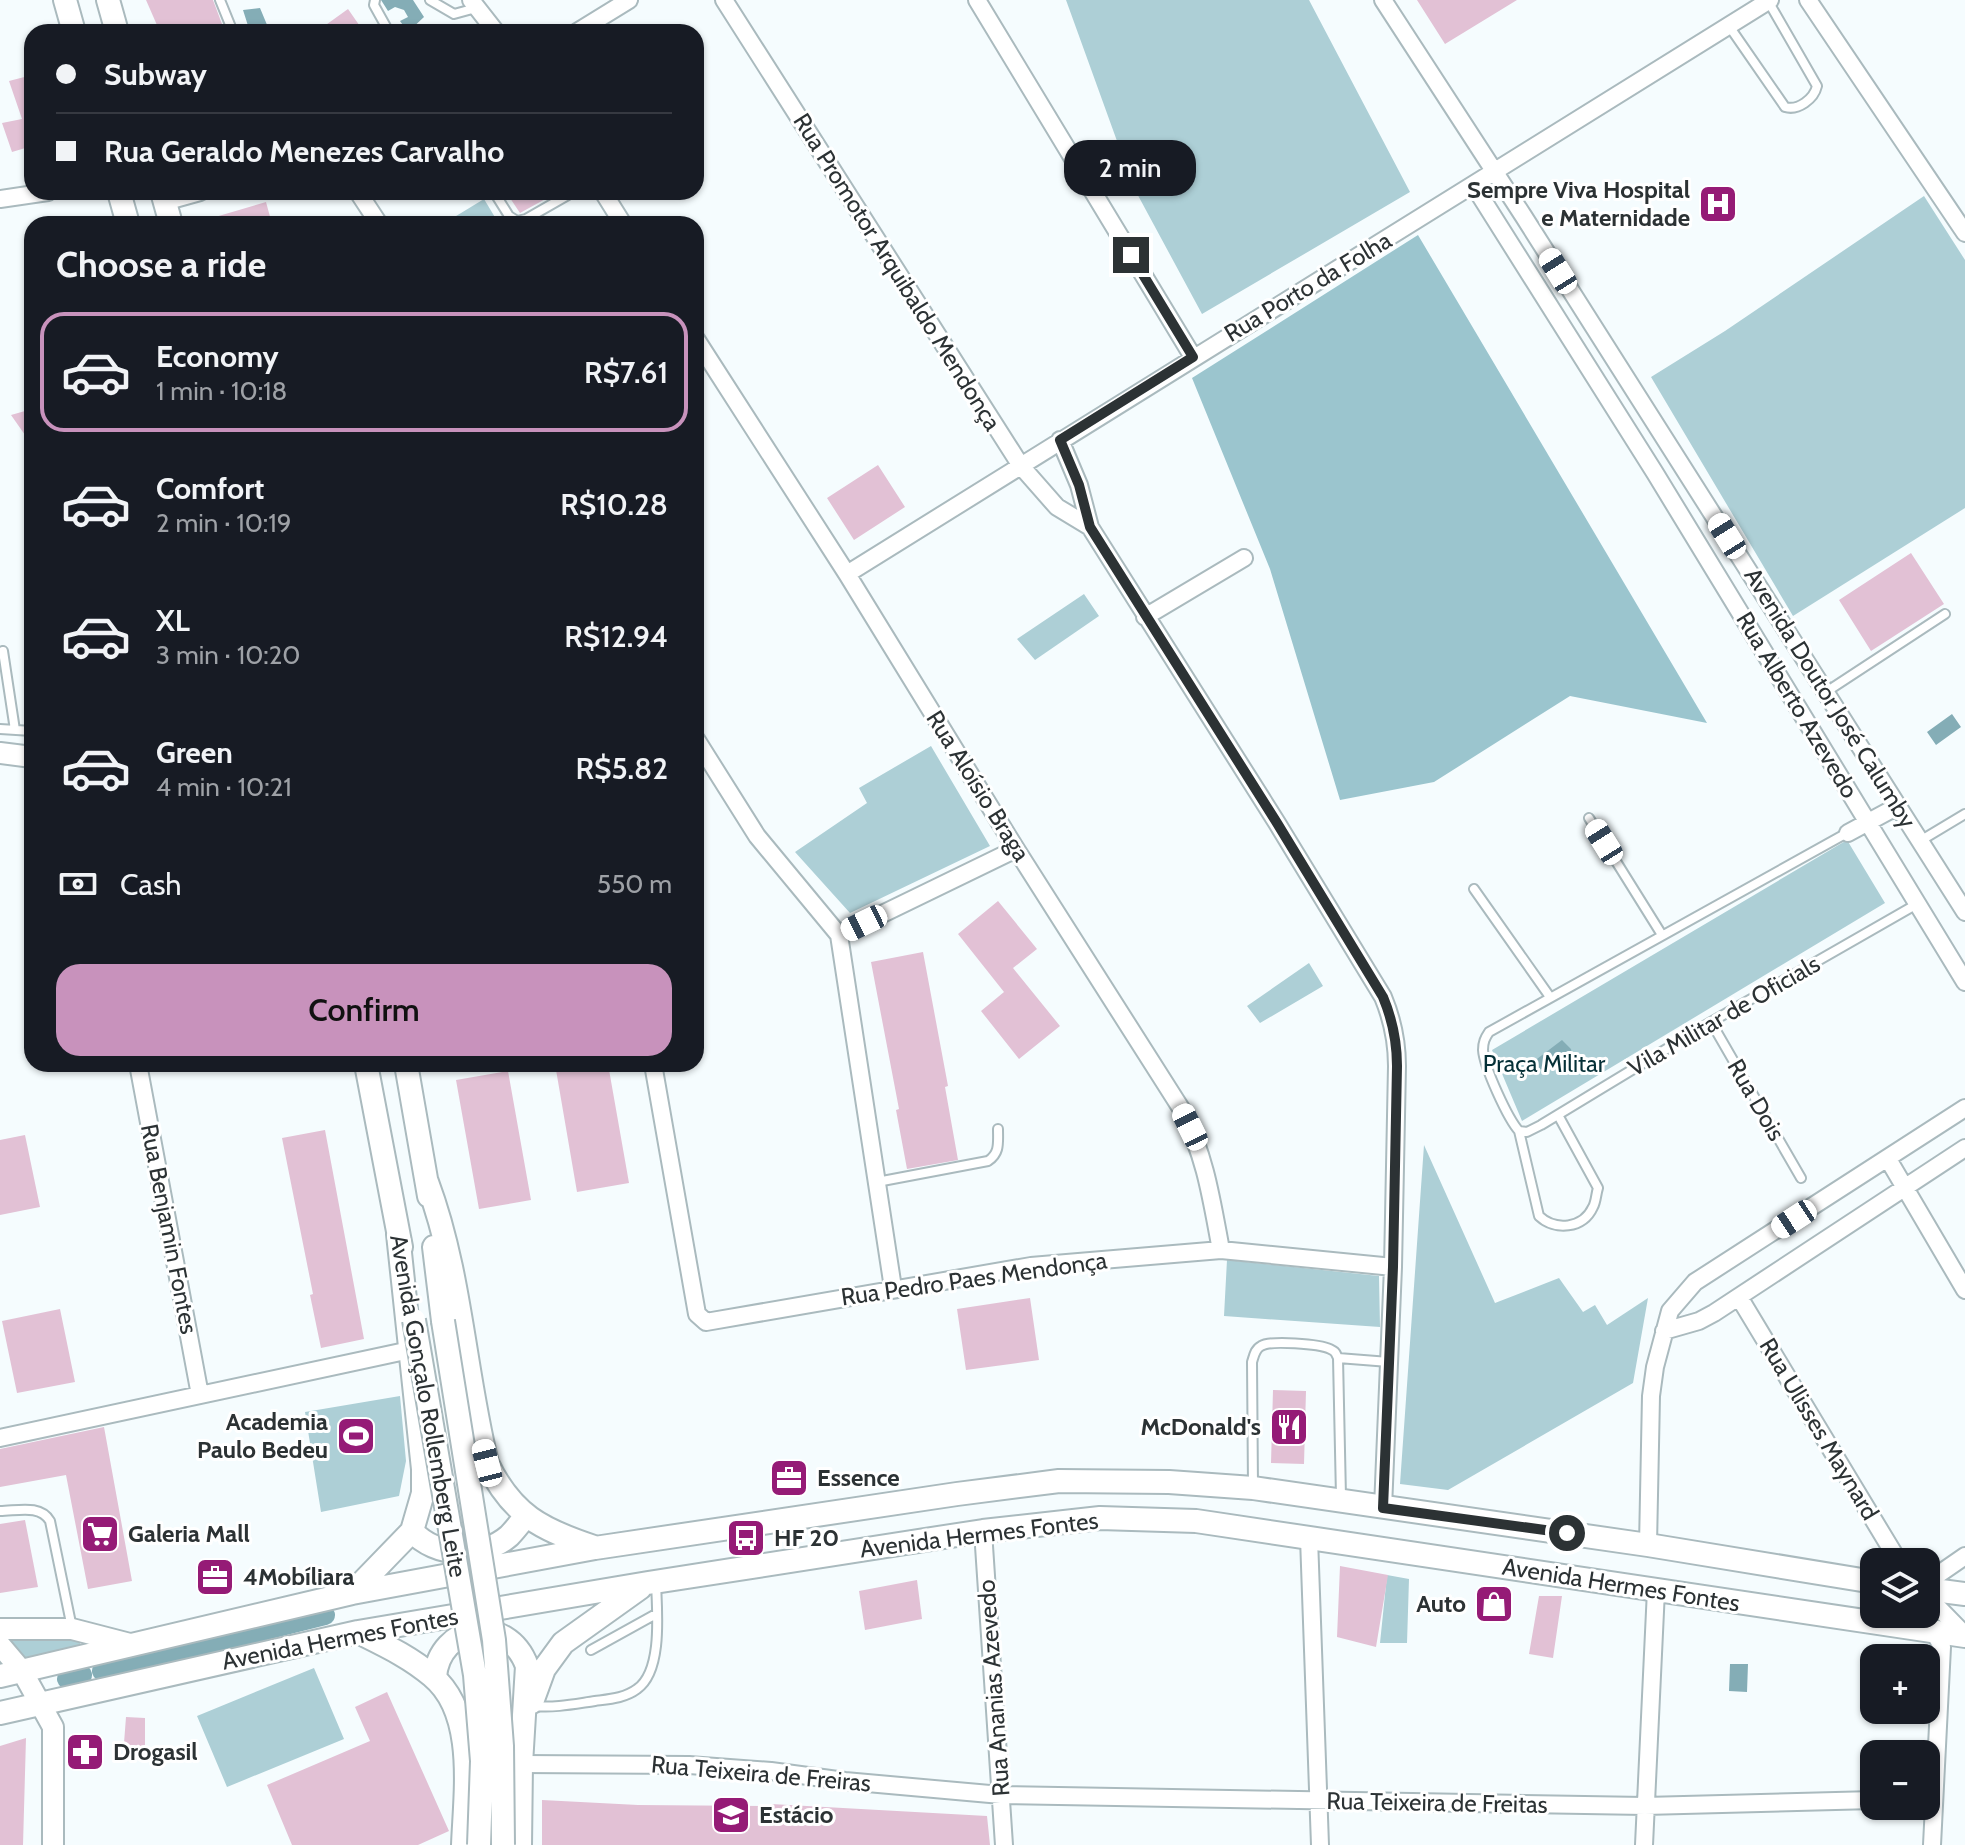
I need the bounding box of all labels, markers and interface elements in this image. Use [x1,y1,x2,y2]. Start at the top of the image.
text: Subway [104,56,207,93]
street label: Rua Promotor Arquibaldo Mendonça [787,108,1008,436]
text: Rua Geraldo Menezes Carvalho [104,133,504,170]
callout: 2 min [1065,139,1197,195]
text: 2 min [1099,152,1161,184]
place label: Sempre Viva Hospital e Maternidade [1467,175,1690,232]
hospital icon: Sempre Viva Hospital e Maternidade [1697,183,1739,225]
street label: Rua Porto da Folha [1219,225,1397,348]
route end [1113,237,1149,273]
text: Choose a ride [56,242,266,286]
car [1535,244,1581,298]
icon: car [60,336,132,408]
text: Economy [156,338,279,375]
text: R$7.61 [584,354,668,391]
text: 1 min · 10:18 [156,375,287,407]
icon: car [60,468,132,540]
text: Comfort [156,470,264,507]
text: R$10.28 [560,486,668,523]
text: 2 min · 10:19 [156,507,292,539]
car [1704,509,1750,563]
street label: Avenida Doutor José Calumby [1738,562,1923,833]
icon: car [60,600,132,672]
text: XL [156,602,190,639]
street label: Rua Alberto Azevedo [1730,606,1864,803]
text: R$12.94 [564,618,668,655]
text: 3 min · 10:20 [156,639,300,671]
street label: Rua Aloísio Braga [920,705,1037,867]
icon: car [60,732,132,804]
text: Green [156,734,233,771]
text: R$5.82 [575,750,668,787]
text: 4 min · 10:21 [156,771,292,803]
car [1581,815,1627,869]
icon: cash [56,862,100,906]
text: Cash [120,866,182,903]
text: 550 m [597,868,672,900]
car [837,902,891,944]
street label: Vila Militar de Oficials [1623,949,1825,1082]
button: Confirm [56,964,672,1056]
park label: Praça Militar [1483,1049,1606,1078]
street label: Rua Dois [1722,1054,1791,1146]
car [1169,1100,1211,1154]
street label: Rua Benjamin Fontes [135,1121,204,1336]
car [1767,1196,1821,1242]
street label: Avenida Gonçalo Rollemberg Leite [384,1232,473,1579]
street label: Rua Pedro Paes Mendonça [839,1245,1109,1312]
street label: Rua Ulisses Maynard [1754,1333,1885,1525]
restaurant icon: McDonald's [1268,1406,1310,1448]
place label: Academia Paulo Bedeu [197,1407,328,1464]
place label: McDonald's [1140,1412,1261,1441]
sports icon: Academia Paulo Bedeu [335,1415,377,1457]
car [470,1437,504,1489]
office icon: Essence [768,1457,810,1499]
place label: Essence [817,1463,900,1492]
street label: Avenida Hermes Fontes [858,1505,1100,1564]
supermarket icon: Galeria Mall [79,1513,121,1555]
route start [1549,1515,1585,1551]
bus stop icon: HF 20 [725,1517,767,1559]
place label: Galeria Mall [128,1519,250,1548]
place label: HF 20 [774,1523,839,1552]
map controls [1860,1548,1940,1820]
button: layers [1860,1548,1940,1628]
street label: Avenida Hermes Fontes [1500,1551,1742,1618]
office icon: 4Mobíliara [194,1556,236,1598]
place label: 4Mobíliara [243,1562,355,1591]
street label: Rua Ananias Azevedo [971,1579,1016,1797]
shop icon: Auto [1473,1583,1515,1625]
place label: Auto [1416,1589,1466,1618]
street label: Avenida Hermes Fontes [219,1601,460,1676]
button: + [1860,1644,1940,1724]
pharmacy icon: Drogasil [64,1731,106,1773]
place label: Drogasil [113,1737,198,1766]
button: − [1860,1740,1940,1820]
street label: Rua Teixeira de Freiras [650,1749,872,1798]
street label: Rua Teixeira de Freitas [1326,1786,1548,1819]
school or university icon: Estácio [710,1794,752,1836]
place label: Estácio [759,1800,834,1829]

